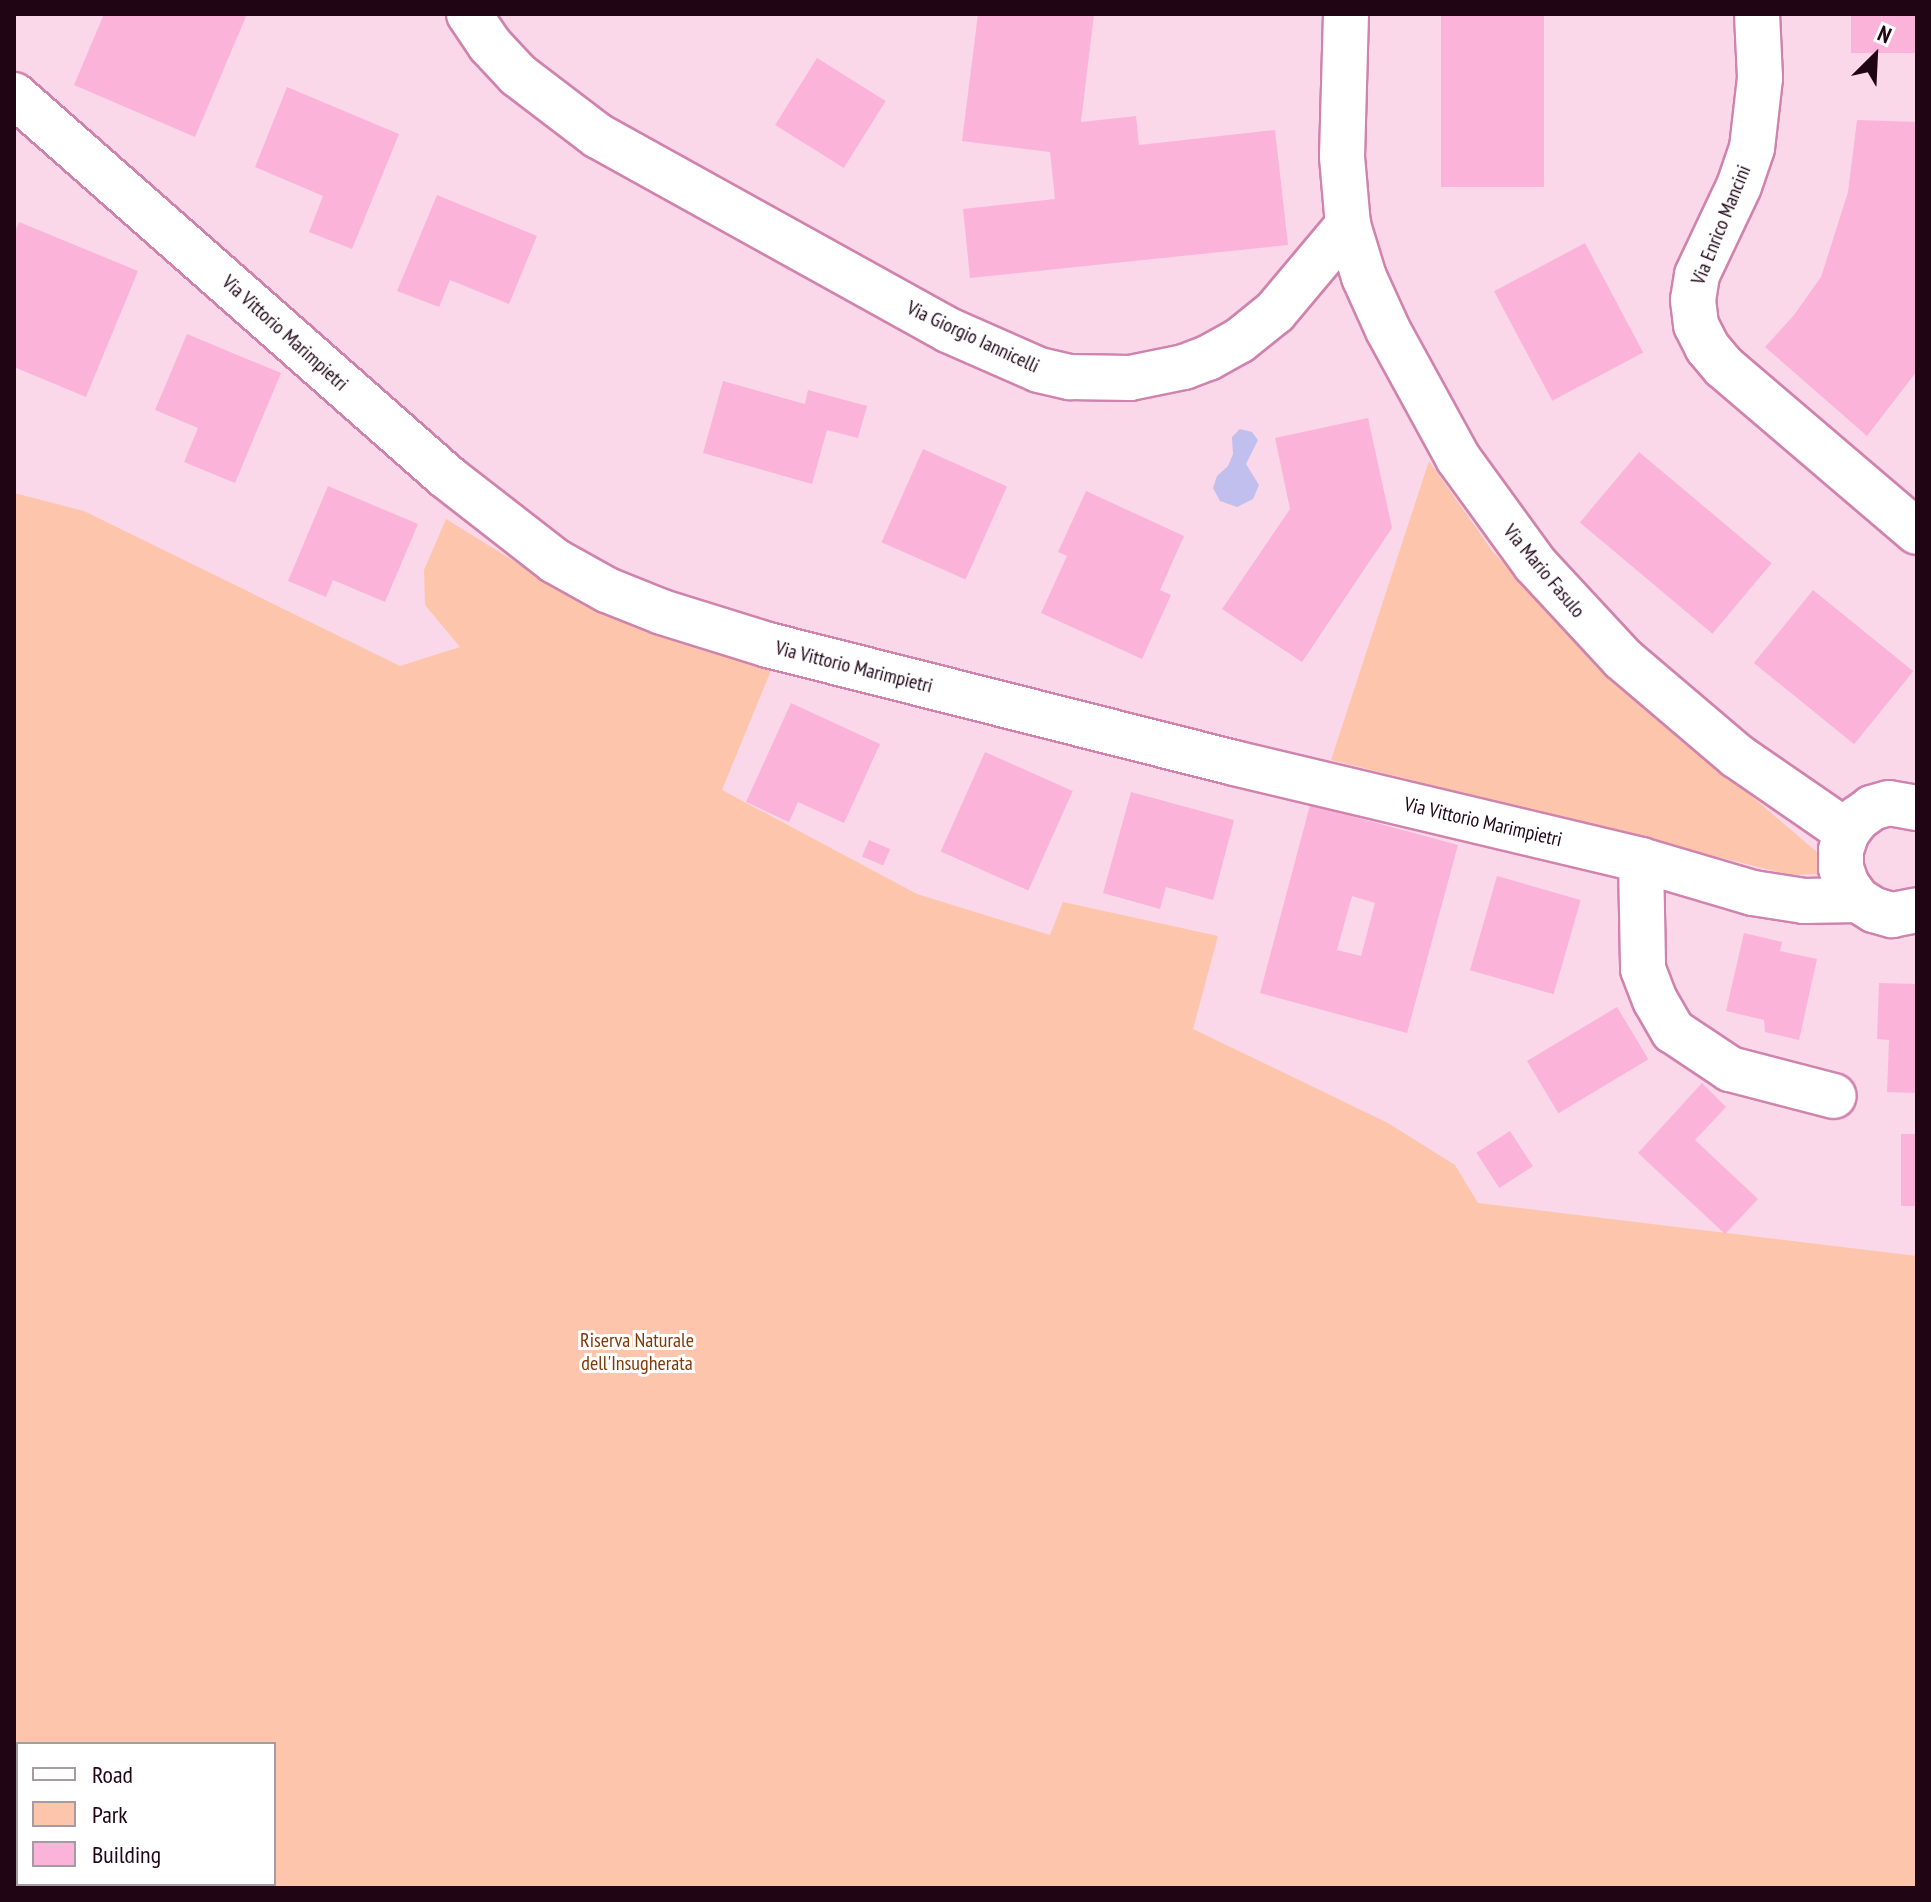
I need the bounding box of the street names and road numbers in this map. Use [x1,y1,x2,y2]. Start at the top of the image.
street label: Via Enrico Mancini [1686,162,1756,288]
street label: Via Vittorio Marimpietri [217,270,353,396]
street label: Via Giorgio Iannicelli [903,296,1043,378]
street label: Via Mario Fasulo [1498,520,1590,622]
street label: Via Vittorio Marimpietri [773,636,935,698]
street label: Via Vittorio Marimpietri [1401,792,1565,852]

